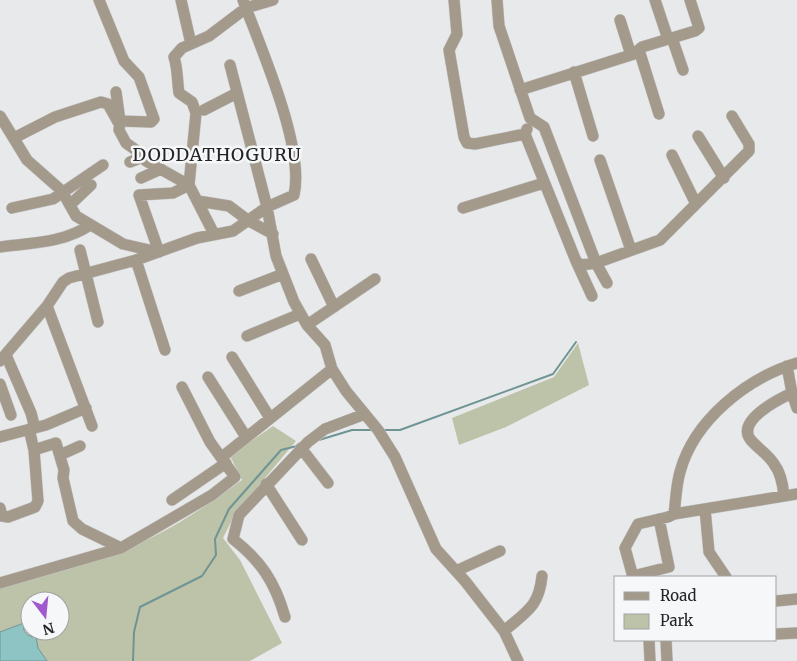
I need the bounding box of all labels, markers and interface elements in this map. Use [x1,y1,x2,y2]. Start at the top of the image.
district label: DODDATHOGURU [133,143,301,166]
legend [614,576,777,641]
text: Road [660,586,696,605]
north arrow [20,591,70,641]
text: Park [660,611,694,630]
text: N [41,618,56,639]

